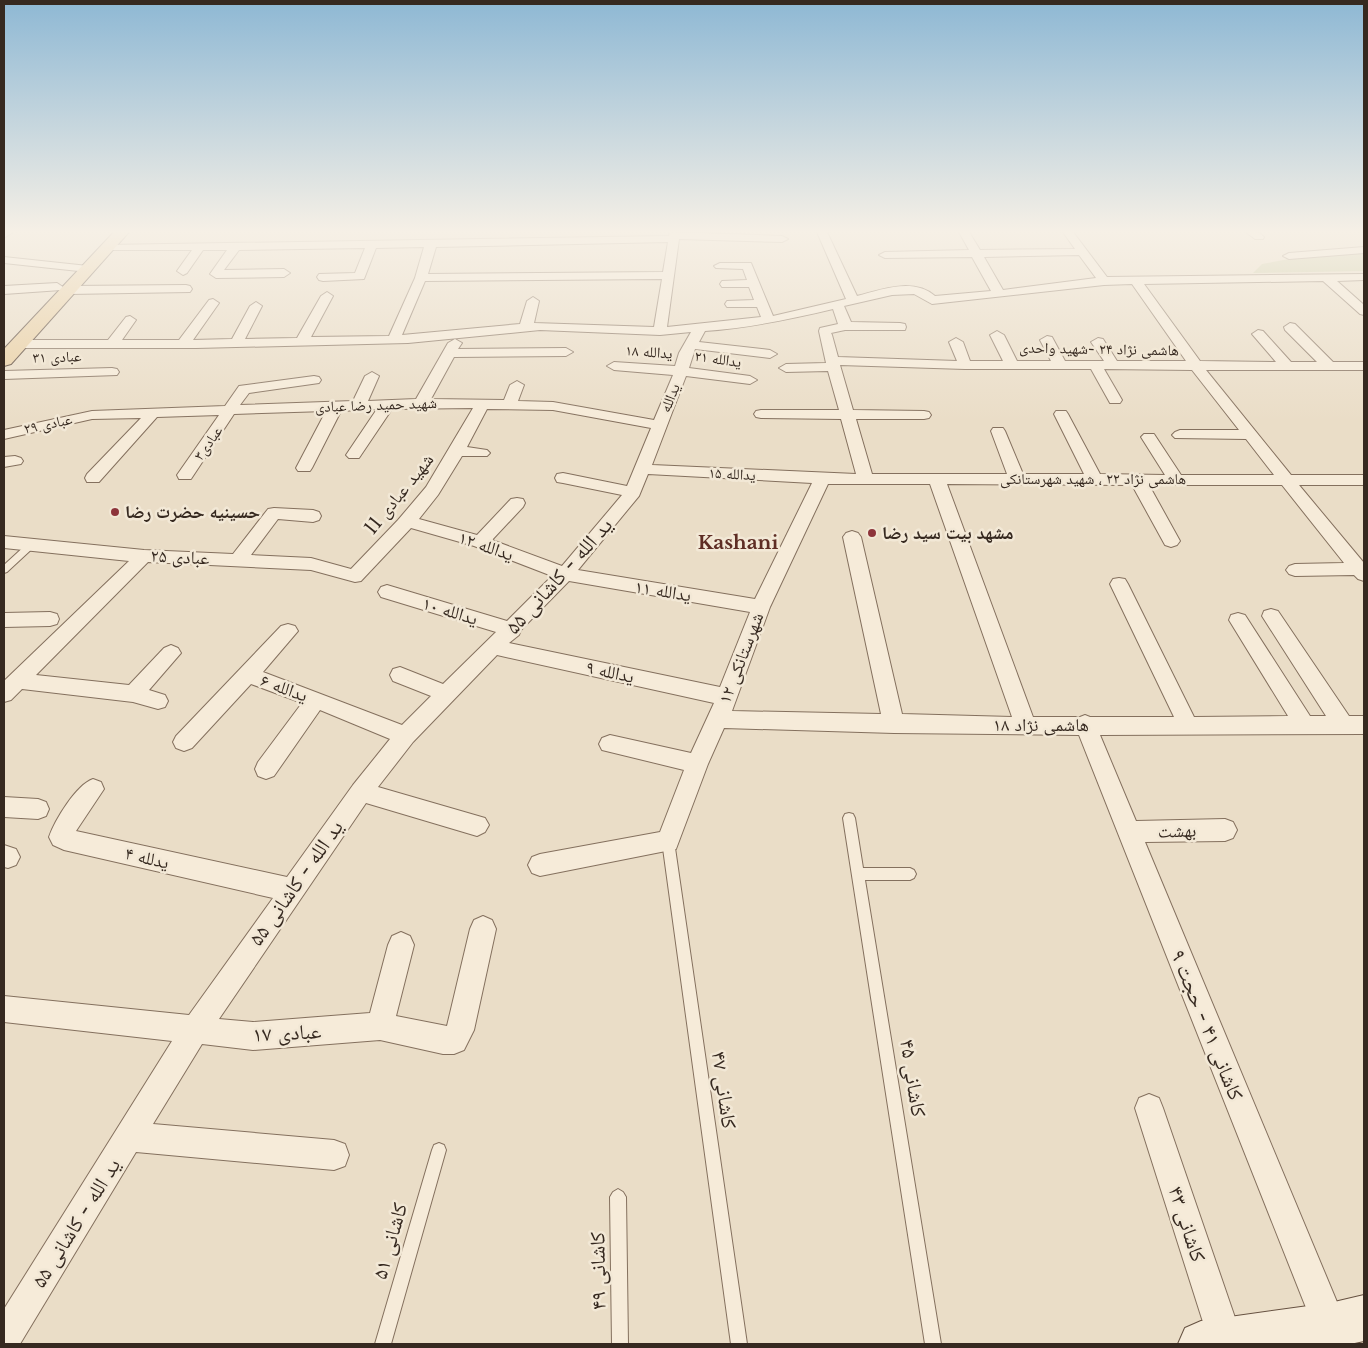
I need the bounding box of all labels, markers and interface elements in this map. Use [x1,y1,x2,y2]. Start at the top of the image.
street label: هاشمی نژاد ۲۴ -شهید واحدی [1019,338,1179,360]
street label: یدالله ۱۸ [625,340,674,363]
street label: عبادی ۳۱ [32,346,82,368]
street label: یدالله ۲۱ [693,346,743,371]
street label: یدالله [655,380,684,415]
street label: شهید حمید رضا عبادی [315,393,437,417]
street label: عبادی ۲۹ [22,409,74,439]
street label: عبادی۳ [189,421,227,464]
street label: شهید عبادی 11 [360,449,438,539]
street label: یدالله ۱۵ [708,463,756,484]
street label: هاشمی نژاد ۲۲ ، شهید شهرستانکی [1000,469,1186,489]
place label: حسینیه حضرت رضا [125,501,261,523]
marker: حسینیه حضرت رضا [109,506,121,518]
street label: ید الله - کاشانی ۵۵ [500,513,618,639]
place label: مشهد بيت سيد رضا [882,522,1014,544]
street label: یدالله ۱۲ [456,526,516,566]
marker: مشهد بيت سيد رضا [866,527,878,539]
district label: Kashani [698,531,778,554]
street label: عبادی ۲۵ [150,544,210,570]
street label: یدالله ۱۱ [633,576,693,606]
street label: یدالله ۱۰ [420,592,480,630]
street label: شهرستانکی ۱۲ [714,609,768,707]
street label: یدالله ۹ [584,656,636,688]
street label: یدالله ۶ [257,669,311,707]
street label: هاشمی نژاد ۱۸ [993,714,1089,736]
street label: ید الله - کاشانی ۵۵ [243,815,349,951]
street label: بهشت [1157,819,1197,843]
street label: یدلله ۴ [123,842,171,874]
street label: کاشانی ۴۱ - حجت ۹ [1165,946,1249,1104]
street label: عبادی ۱۷ [252,1018,322,1048]
street label: کاشانی ۴۵ [894,1037,932,1119]
street label: کاشانی ۴۷ [706,1049,742,1131]
street label: ید الله - کاشانی ۵۵ [26,1154,126,1292]
street label: کاشانی ۴۳ [1163,1183,1212,1265]
street label: کاشانی ۵۱ [367,1200,413,1282]
street label: کاشانی ۴۹ [584,1231,612,1310]

